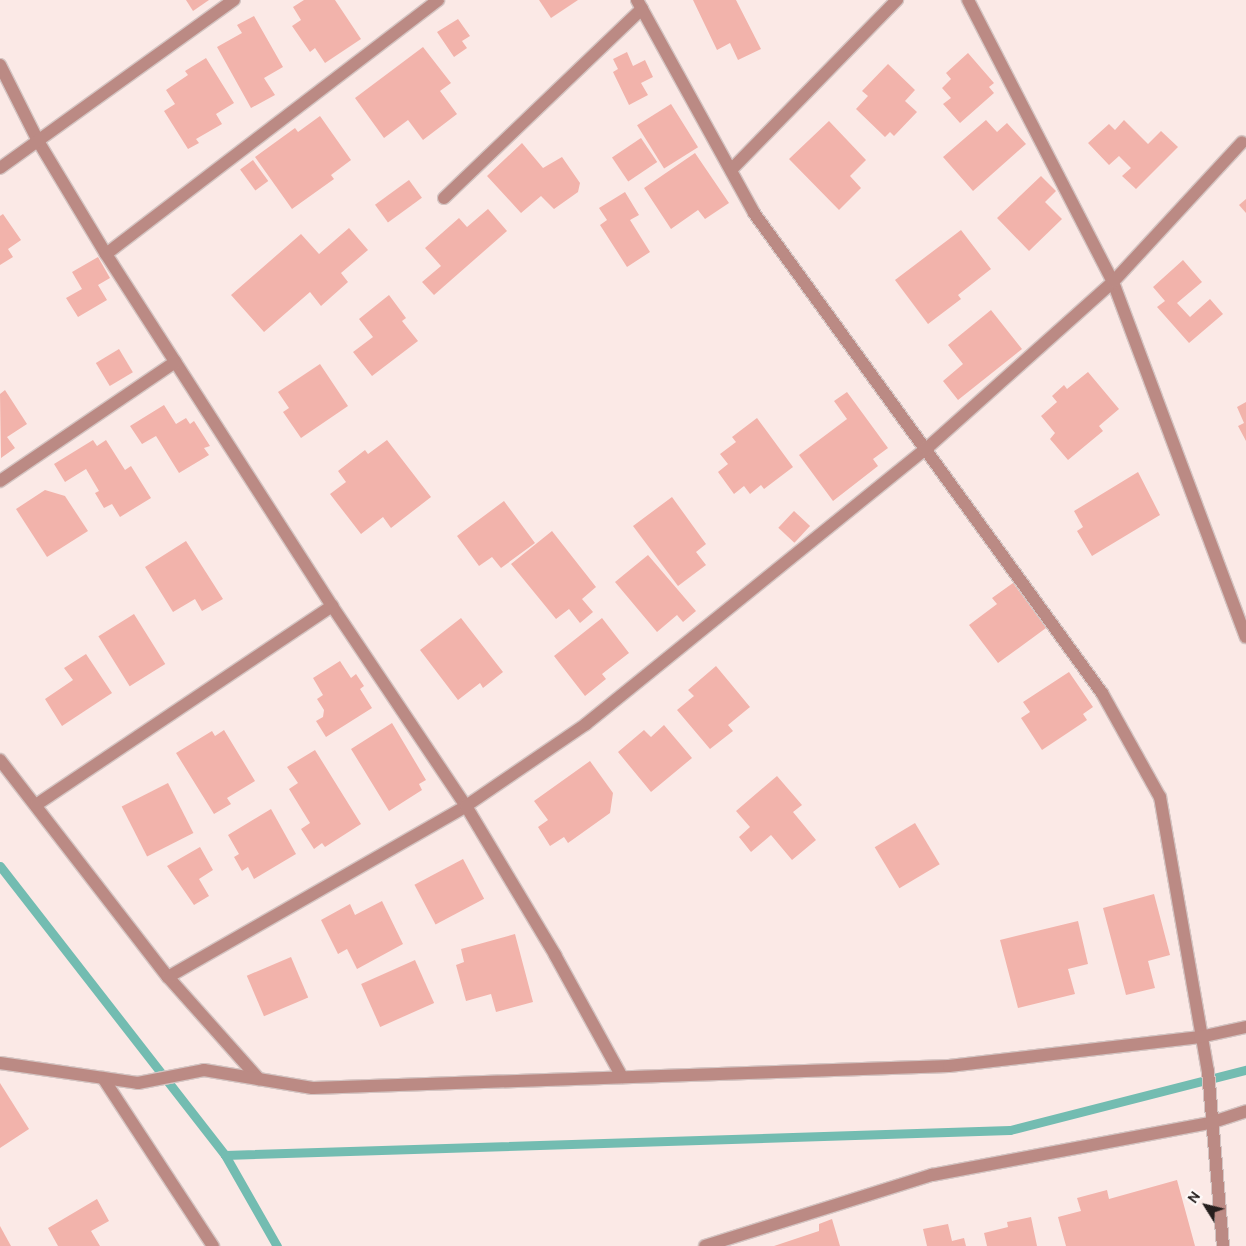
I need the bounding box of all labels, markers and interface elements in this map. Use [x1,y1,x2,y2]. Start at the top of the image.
north arrow [1181,1181,1231,1231]
text: N [1184,1188,1203,1206]

